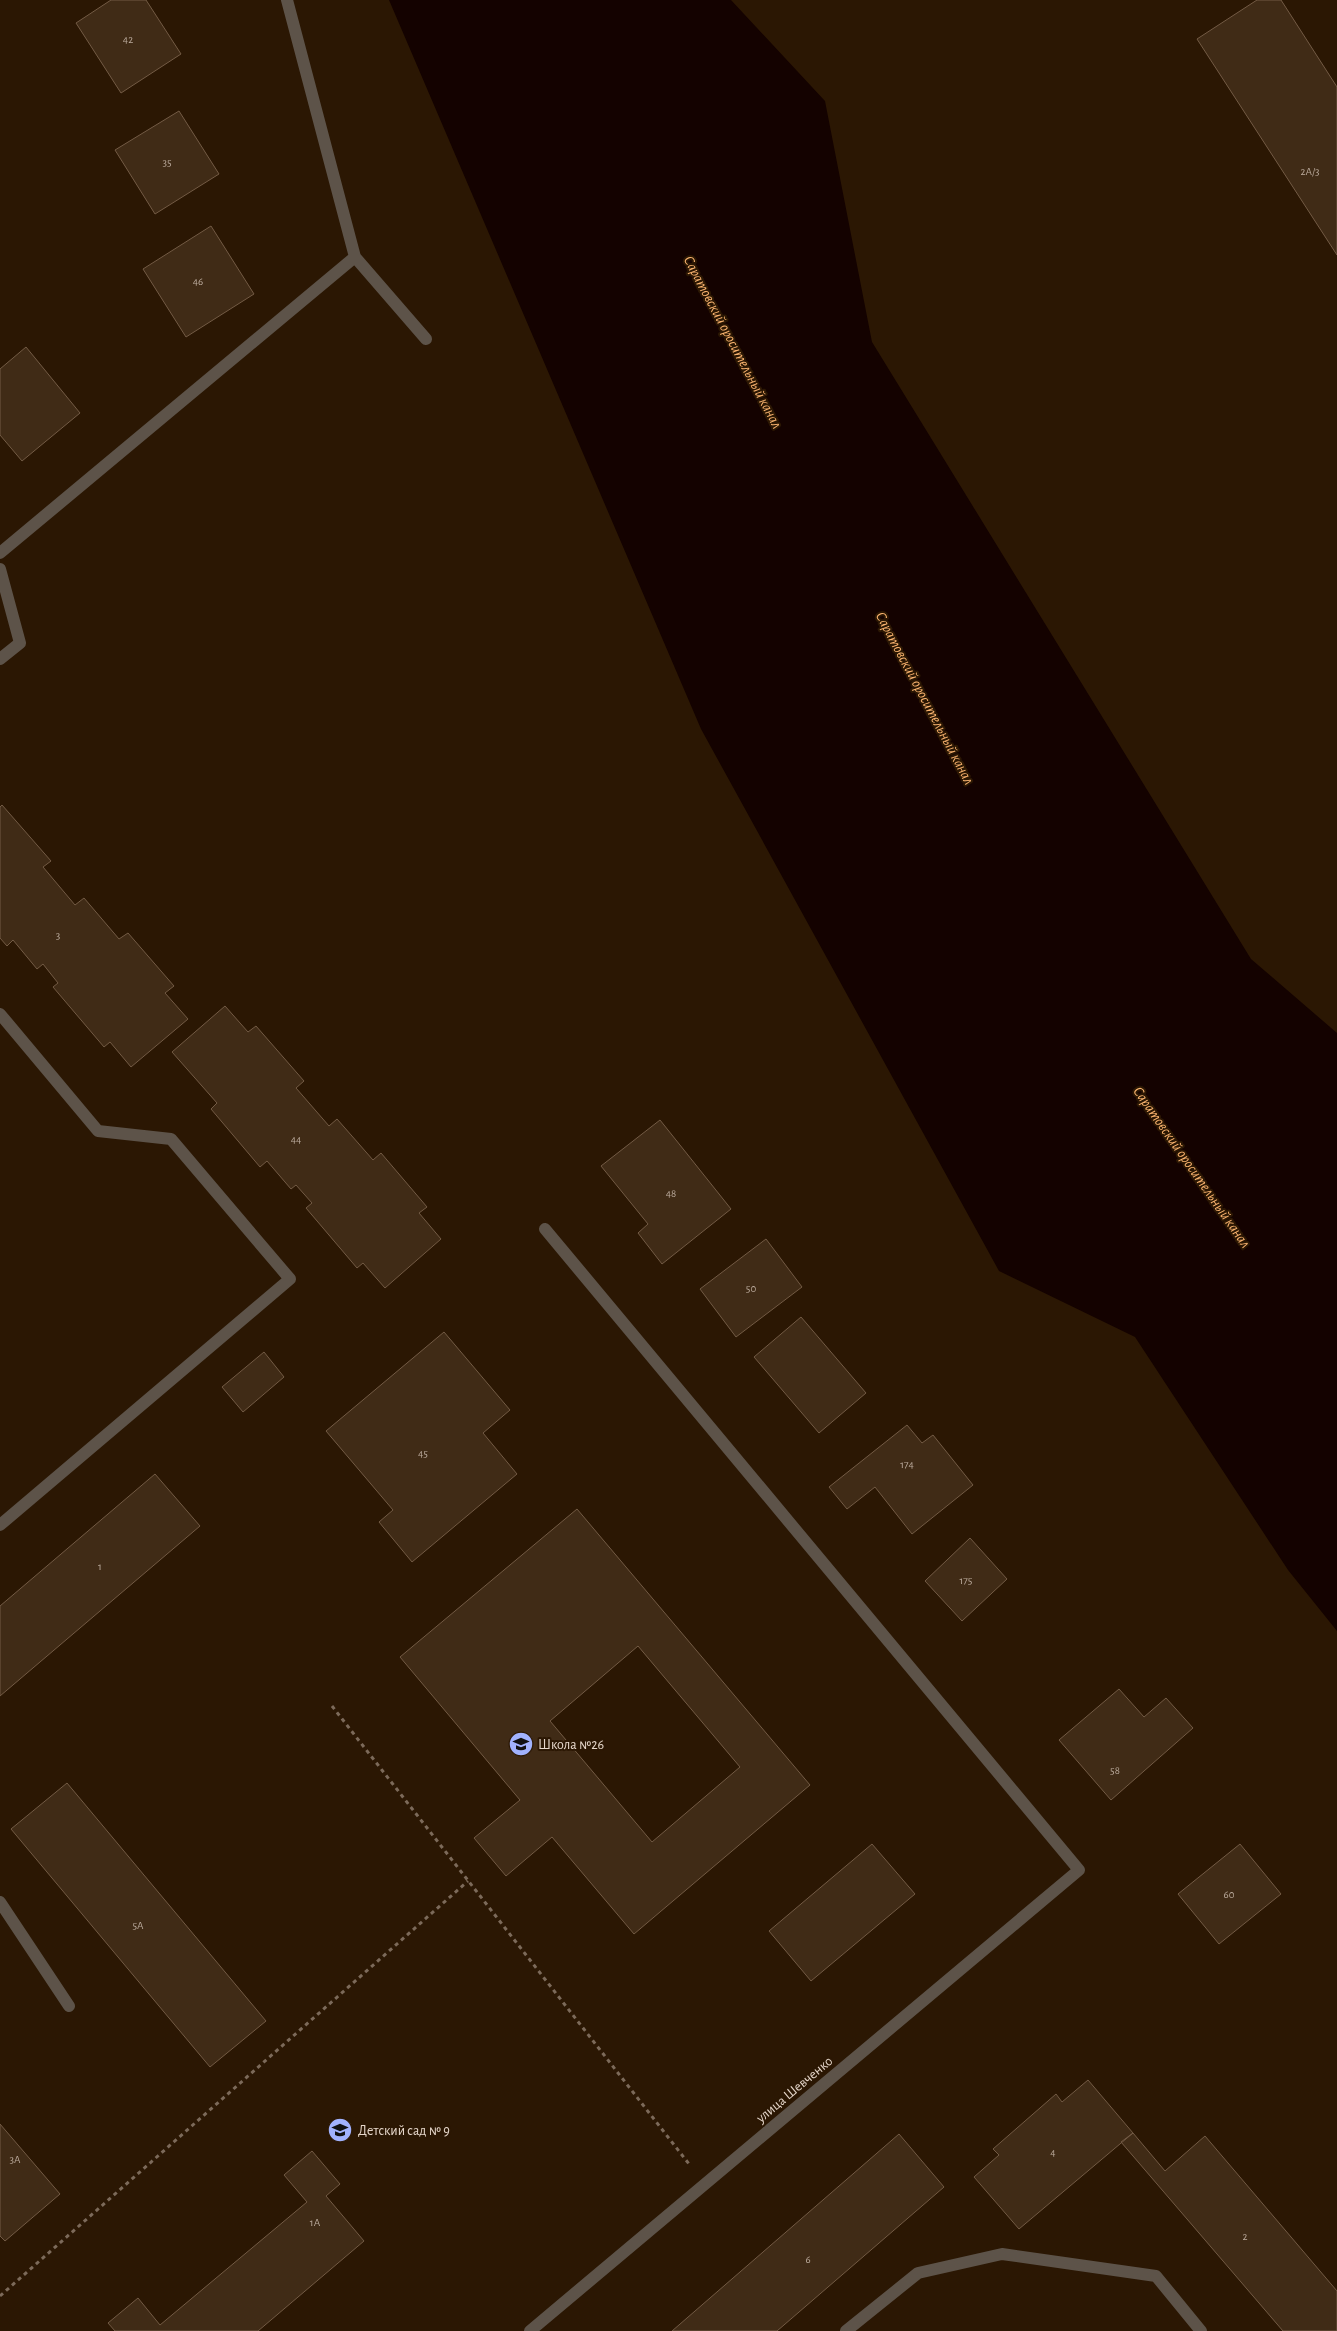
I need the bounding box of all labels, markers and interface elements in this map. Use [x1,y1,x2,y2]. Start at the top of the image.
house number: 42 [123,34,133,45]
house number: 35 [162,157,172,168]
house number: 2А/3 [1300,166,1320,177]
water label: Саратовский оросительный канал [681,253,785,431]
house number: 46 [193,276,203,287]
water label: Саратовский оросительный канал [873,609,977,787]
house number: 3 [56,930,61,941]
water label: Саратовский оросительный канал [1130,1084,1253,1251]
house number: 44 [291,1134,301,1145]
house number: 48 [666,1188,676,1199]
house number: 50 [746,1283,756,1294]
house number: 45 [418,1448,428,1459]
house number: 174 [900,1459,914,1470]
house number: 1 [98,1561,102,1572]
house number: 175 [960,1575,973,1586]
school or university icon: Школа №26 [508,1731,534,1757]
place label: Школа №26 [538,1738,604,1752]
house number: 58 [1110,1765,1120,1776]
house number: 60 [1224,1889,1235,1900]
house number: 5А [132,1920,144,1931]
street label: улица Шевченко [753,2054,836,2126]
school or university icon: Детский сад № 9 [327,2117,353,2143]
place label: Детский сад № 9 [358,2124,450,2138]
house number: 4 [1050,2147,1056,2158]
house number: 3А [10,2154,21,2165]
house number: 1А [310,2217,321,2228]
house number: 2 [1242,2231,1248,2242]
house number: 6 [805,2254,811,2265]

